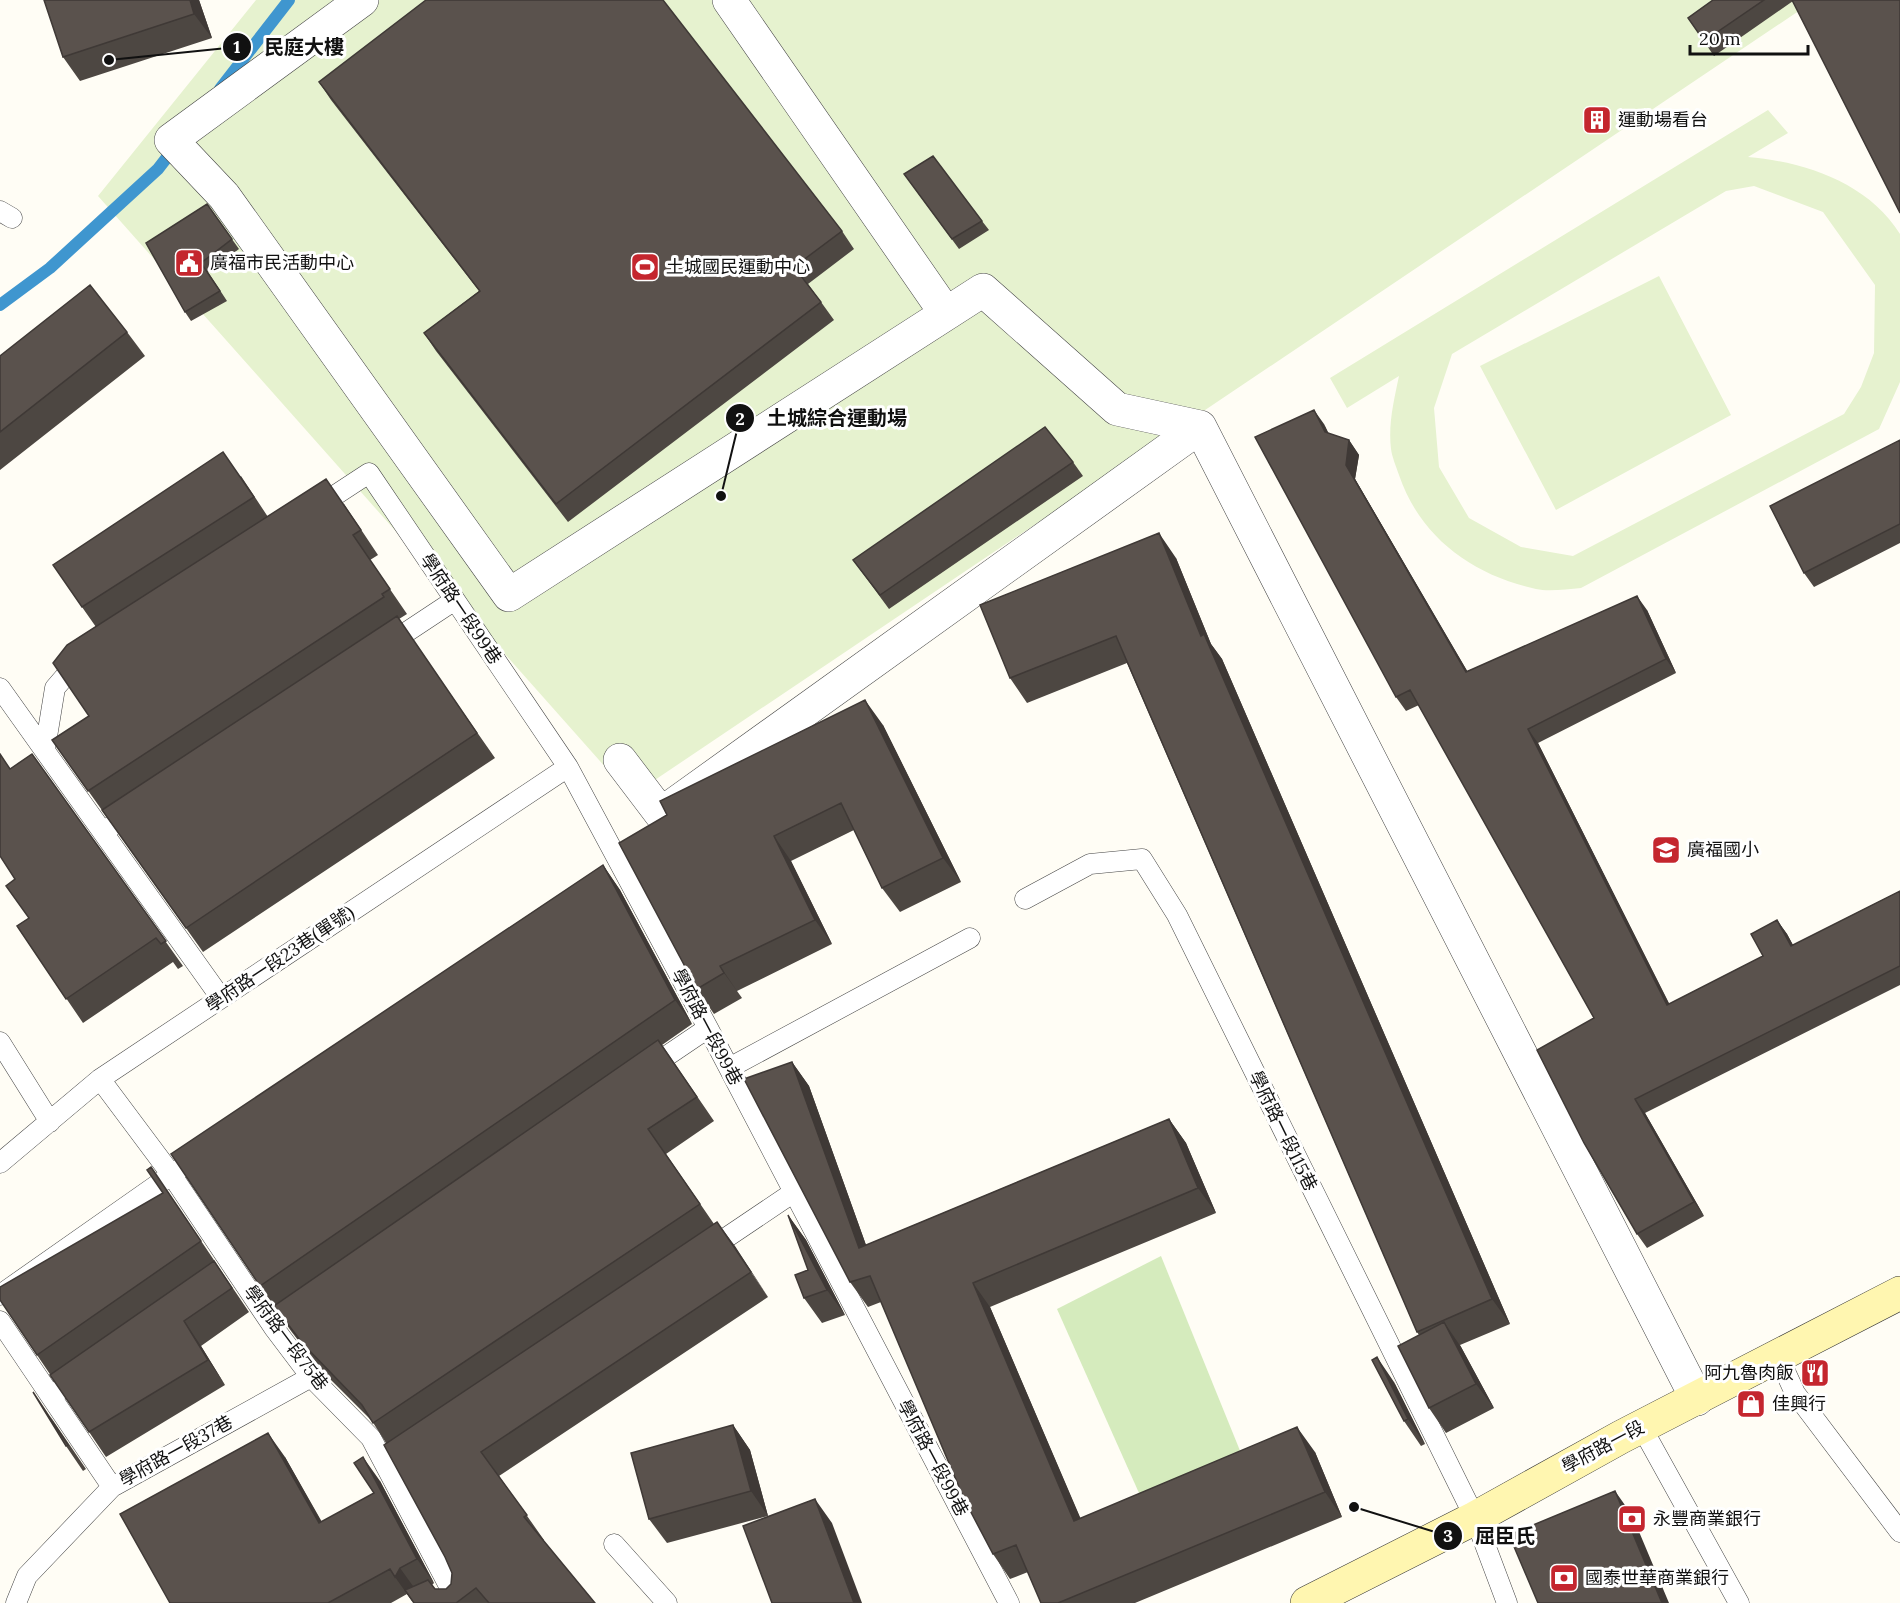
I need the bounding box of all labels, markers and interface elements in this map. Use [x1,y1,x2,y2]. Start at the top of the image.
scale bar [1690,18,1808,56]
text: 20 m [1699,27,1741,50]
callout: 民庭大樓 [222,28,356,66]
text: 民庭大樓 [264,34,344,59]
text: 1 [233,35,241,58]
building icon: 運動場看台 [1581,104,1613,136]
place label: 運動場看台 [1618,108,1708,131]
public building icon: 廣福市民活動中心 [173,247,205,279]
place label: 廣福市民活動中心 [210,251,354,274]
sports icon: 土城國民運動中心 [629,251,661,283]
place label: 土城國民運動中心 [666,255,810,278]
callout: 土城綜合運動場 [725,399,919,437]
text: 土城綜合運動場 [767,405,907,430]
text: 2 [735,407,745,430]
street label: 學府路一段99巷 [416,549,507,669]
school or university icon: 廣福國小 [1650,834,1682,866]
place label: 廣福國小 [1687,838,1759,861]
street label: 學府路一段23巷(單號) [201,900,358,1017]
street label: 學府路一段99巷 [667,964,748,1089]
street label: 學府路一段115巷 [1244,1067,1322,1195]
street label: 學府路一段75巷 [239,1280,334,1395]
restaurant icon: 阿九魯肉飯 [1799,1357,1831,1389]
place label: 阿九魯肉飯 [1704,1361,1794,1384]
shop icon: 佳興行 [1735,1388,1767,1420]
place label: 佳興行 [1772,1392,1826,1415]
street label: 學府路一段99巷 [893,1395,974,1520]
street label: 學府路一段37巷 [115,1410,236,1491]
street label: 學府路一段 [1558,1415,1648,1478]
bank icon: 永豐商業銀行 [1616,1503,1648,1535]
place label: 永豐商業銀行 [1653,1507,1761,1530]
callout: 屈臣氏 [1433,1517,1547,1555]
text: 屈臣氏 [1475,1523,1535,1548]
text: 3 [1443,1524,1453,1547]
bank icon: 國泰世華商業銀行 [1548,1562,1580,1594]
place label: 國泰世華商業銀行 [1585,1566,1729,1589]

